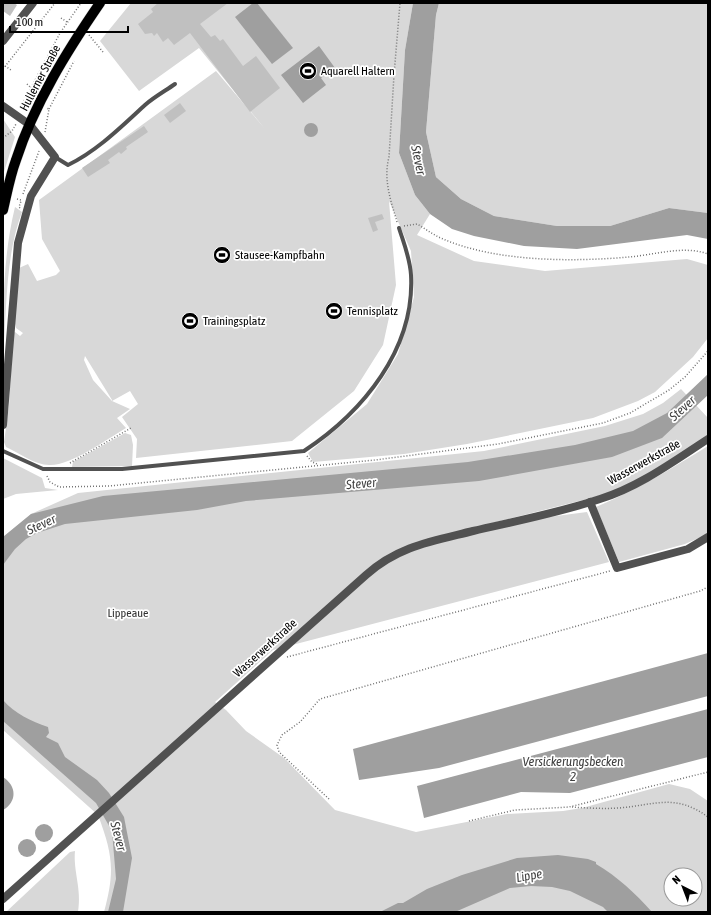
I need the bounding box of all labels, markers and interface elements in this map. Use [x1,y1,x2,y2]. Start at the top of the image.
scale bar [10,8,128,34]
text: 100 m [16,15,43,29]
street label: Hullerner Straße [17,43,63,113]
sports icon: Aquarell Haltern [298,61,318,81]
place label: Aquarell Haltern [321,64,395,78]
water label: Stever [408,143,429,177]
sports icon: Stausee-Kampfbahn [212,245,232,265]
place label: Stausee-Kampfbahn [235,248,325,262]
sports icon: Tennisplatz [324,301,344,321]
place label: Tennisplatz [347,304,399,318]
sports icon: Trainingsplatz [180,311,200,331]
place label: Trainingsplatz [203,314,266,328]
water label: Stever [665,392,699,425]
street label: Wasserwerkstraße [605,436,683,488]
water label: Stever [345,475,378,492]
water label: Stever [24,511,59,538]
park label: Lippeaue [107,606,149,620]
street label: Wasserwerkstraße [230,616,300,680]
water label: Versickerungsbecken 2 [523,754,624,784]
water label: Stever [107,819,130,854]
water label: Lippe [515,866,543,885]
north arrow [663,867,703,907]
text: N [670,873,683,886]

